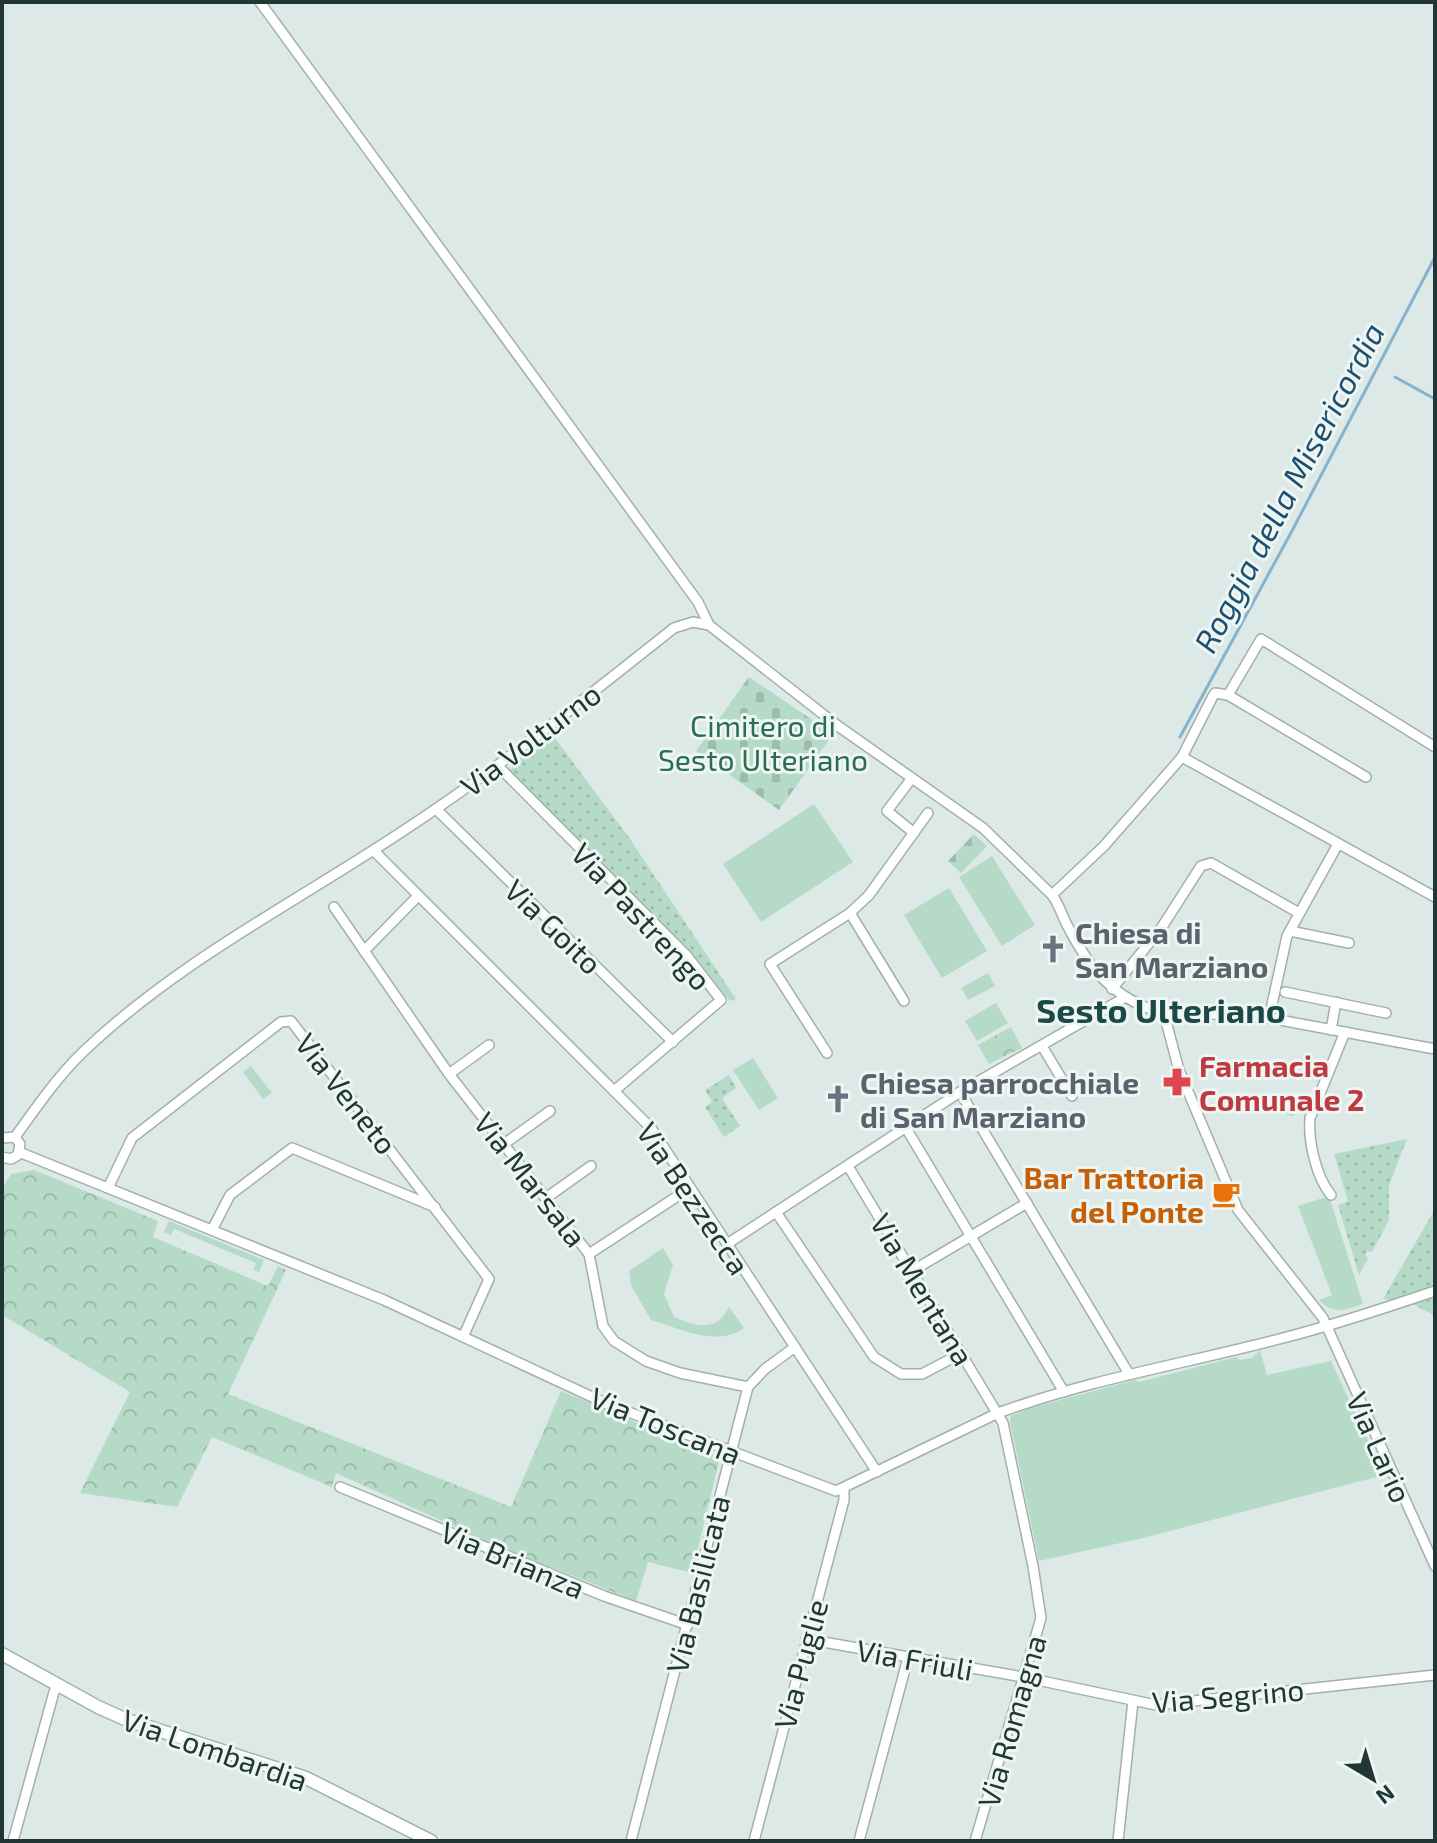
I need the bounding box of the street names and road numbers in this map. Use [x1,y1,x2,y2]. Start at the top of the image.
street label: Via Volturno [453,675,607,803]
street label: Via Pastrengo [565,835,719,997]
street label: Via Goito [498,871,610,981]
street label: Via Veneto [289,1025,405,1161]
street label: Via Marsala [467,1105,595,1253]
street label: Via Bezzecca [630,1115,758,1281]
street label: Via Mentana [864,1207,982,1371]
street label: Via Toscana [585,1378,747,1472]
street label: Via Lario [1340,1386,1420,1508]
street label: Via Basilicata [658,1491,736,1677]
street label: Via Brianza [436,1513,590,1605]
street label: Via Puglie [765,1595,835,1733]
street label: Via Friuli [854,1631,976,1687]
street label: Via Romagna [969,1631,1053,1811]
street label: Via Segrino [1150,1670,1306,1720]
street label: Via Lombardia [117,1700,313,1798]

